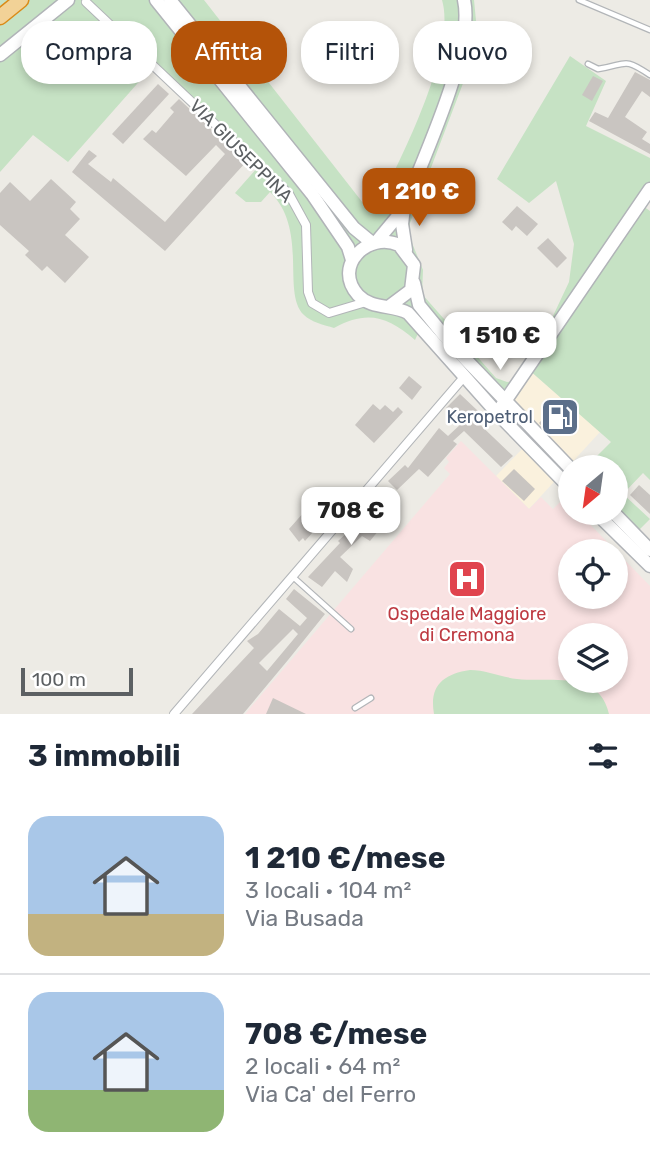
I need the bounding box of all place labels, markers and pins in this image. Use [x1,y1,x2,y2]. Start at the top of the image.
pin: 1 210 € [354,168,484,228]
pin: 1 510 € [435,312,565,372]
fuel station icon: Keropetrol [539,396,581,438]
place label: Keropetrol [446,406,533,428]
pin: 708 € [302,488,400,547]
hospital icon: Ospedale Maggiore di Cremona [446,558,488,600]
place label: Ospedale Maggiore di Cremona [388,603,546,646]

